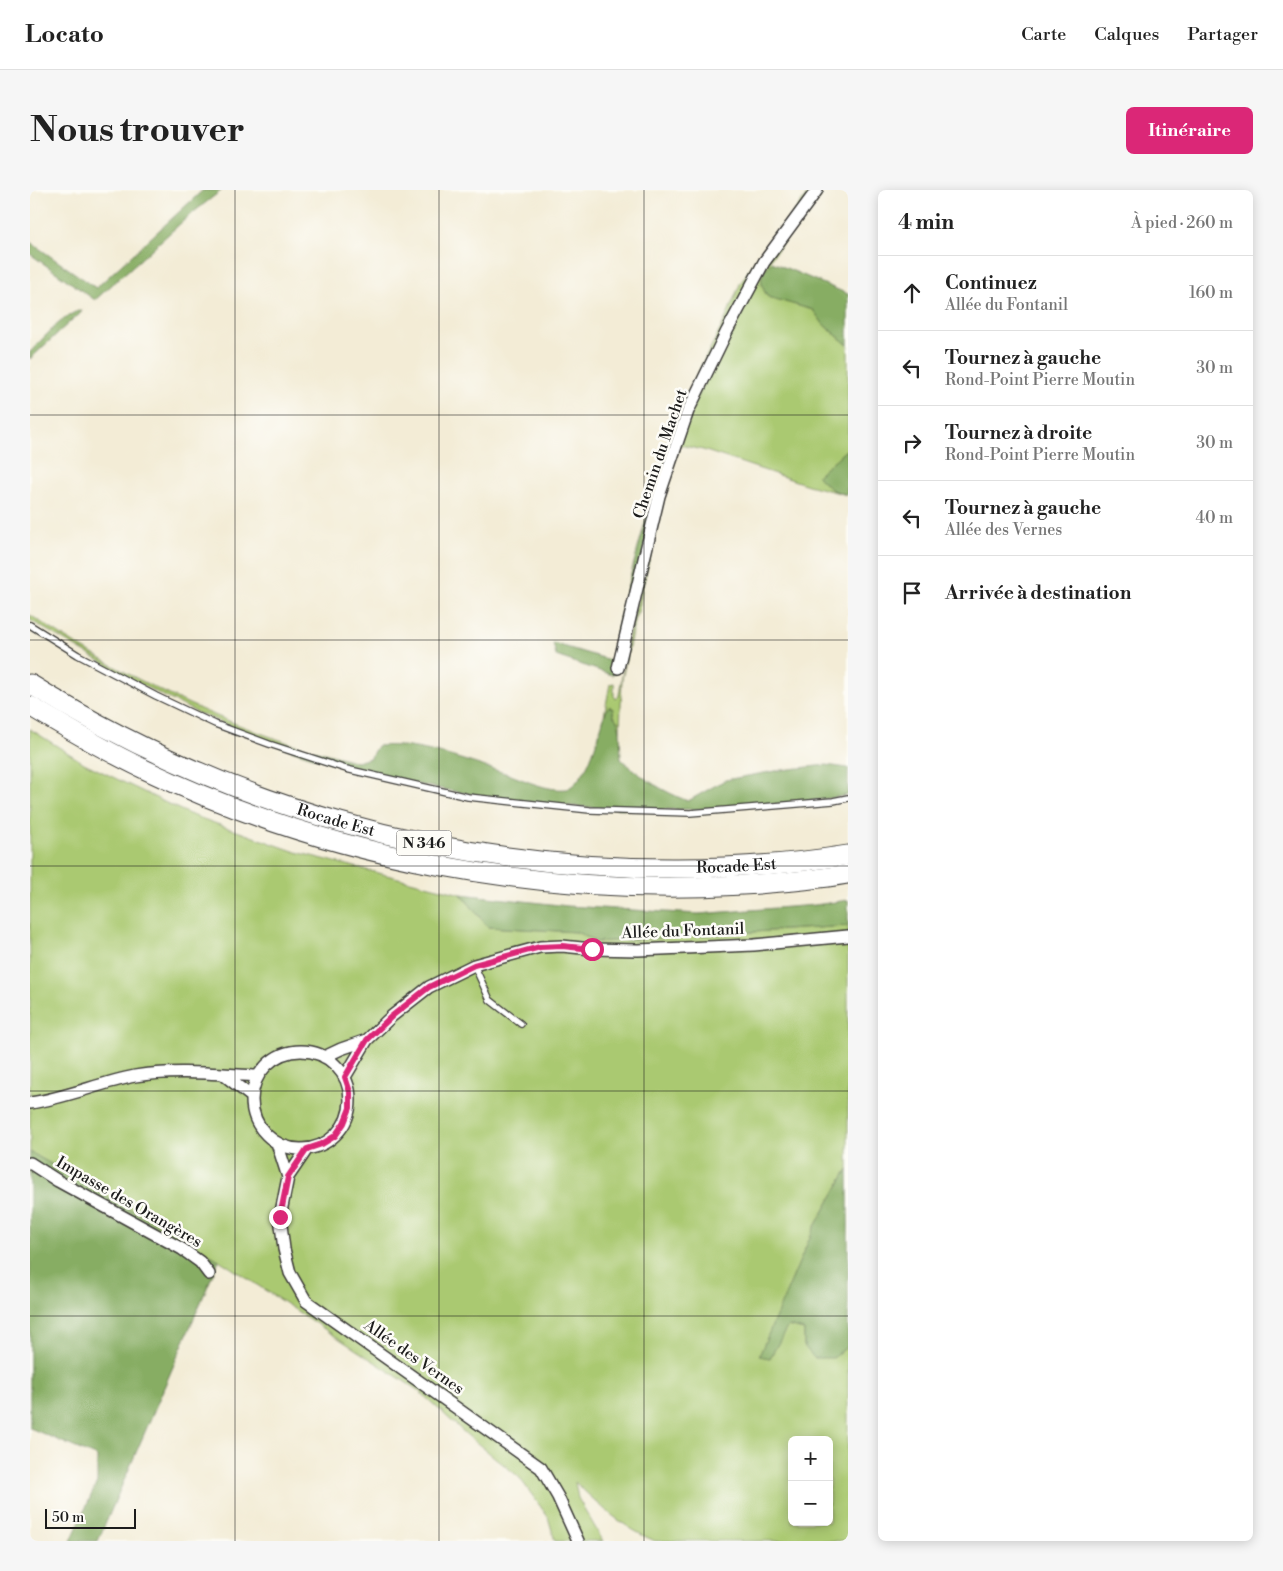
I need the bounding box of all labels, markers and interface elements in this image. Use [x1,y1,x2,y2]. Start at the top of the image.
text: Locato [25,20,104,50]
text: Carte [1021,23,1066,46]
text: Calques [1094,23,1159,46]
text: Partager [1187,23,1258,46]
button: Itinéraire [1126,107,1253,154]
text: Nous trouver [30,109,245,152]
text: 4 min [898,210,954,236]
text: À pied · 260 m [1131,213,1233,233]
text: Continuez [945,271,1037,295]
icon: ahead [898,279,926,307]
text: 160 m [1189,283,1233,303]
text: Allée du Fontanil [945,295,1068,315]
text: Tournez à gauche [945,346,1101,370]
icon: left [898,354,926,382]
text: 30 m [1196,358,1233,378]
text: Rond-Point Pierre Moutin [945,370,1135,390]
street label: Chemin du Machet [628,386,692,521]
text: Tournez à droite [945,421,1092,445]
icon: right [898,429,926,457]
text: 30 m [1196,433,1233,453]
text: Rond-Point Pierre Moutin [945,445,1135,465]
text: Tournez à gauche [945,496,1101,520]
icon: left [898,504,926,532]
text: 40 m [1196,508,1233,528]
text: Allée des Vernes [945,520,1062,540]
icon: arrive [898,579,926,607]
text: Arrivée à destination [945,581,1131,605]
street label: Rocade Est [294,799,377,841]
road number: N 346 [396,830,452,856]
street label: Rocade Est [696,854,778,878]
street label: Allée du Fontanil [620,919,745,943]
route start [581,938,604,961]
street label: Impasse des Orangères [52,1152,206,1252]
route end [269,1206,292,1229]
street label: Allée des Vernes [359,1315,468,1399]
map controls [788,1436,833,1526]
button: + [788,1436,833,1481]
button: − [788,1481,833,1526]
scale bar [45,1506,136,1529]
text: 50 m [52,1509,84,1527]

